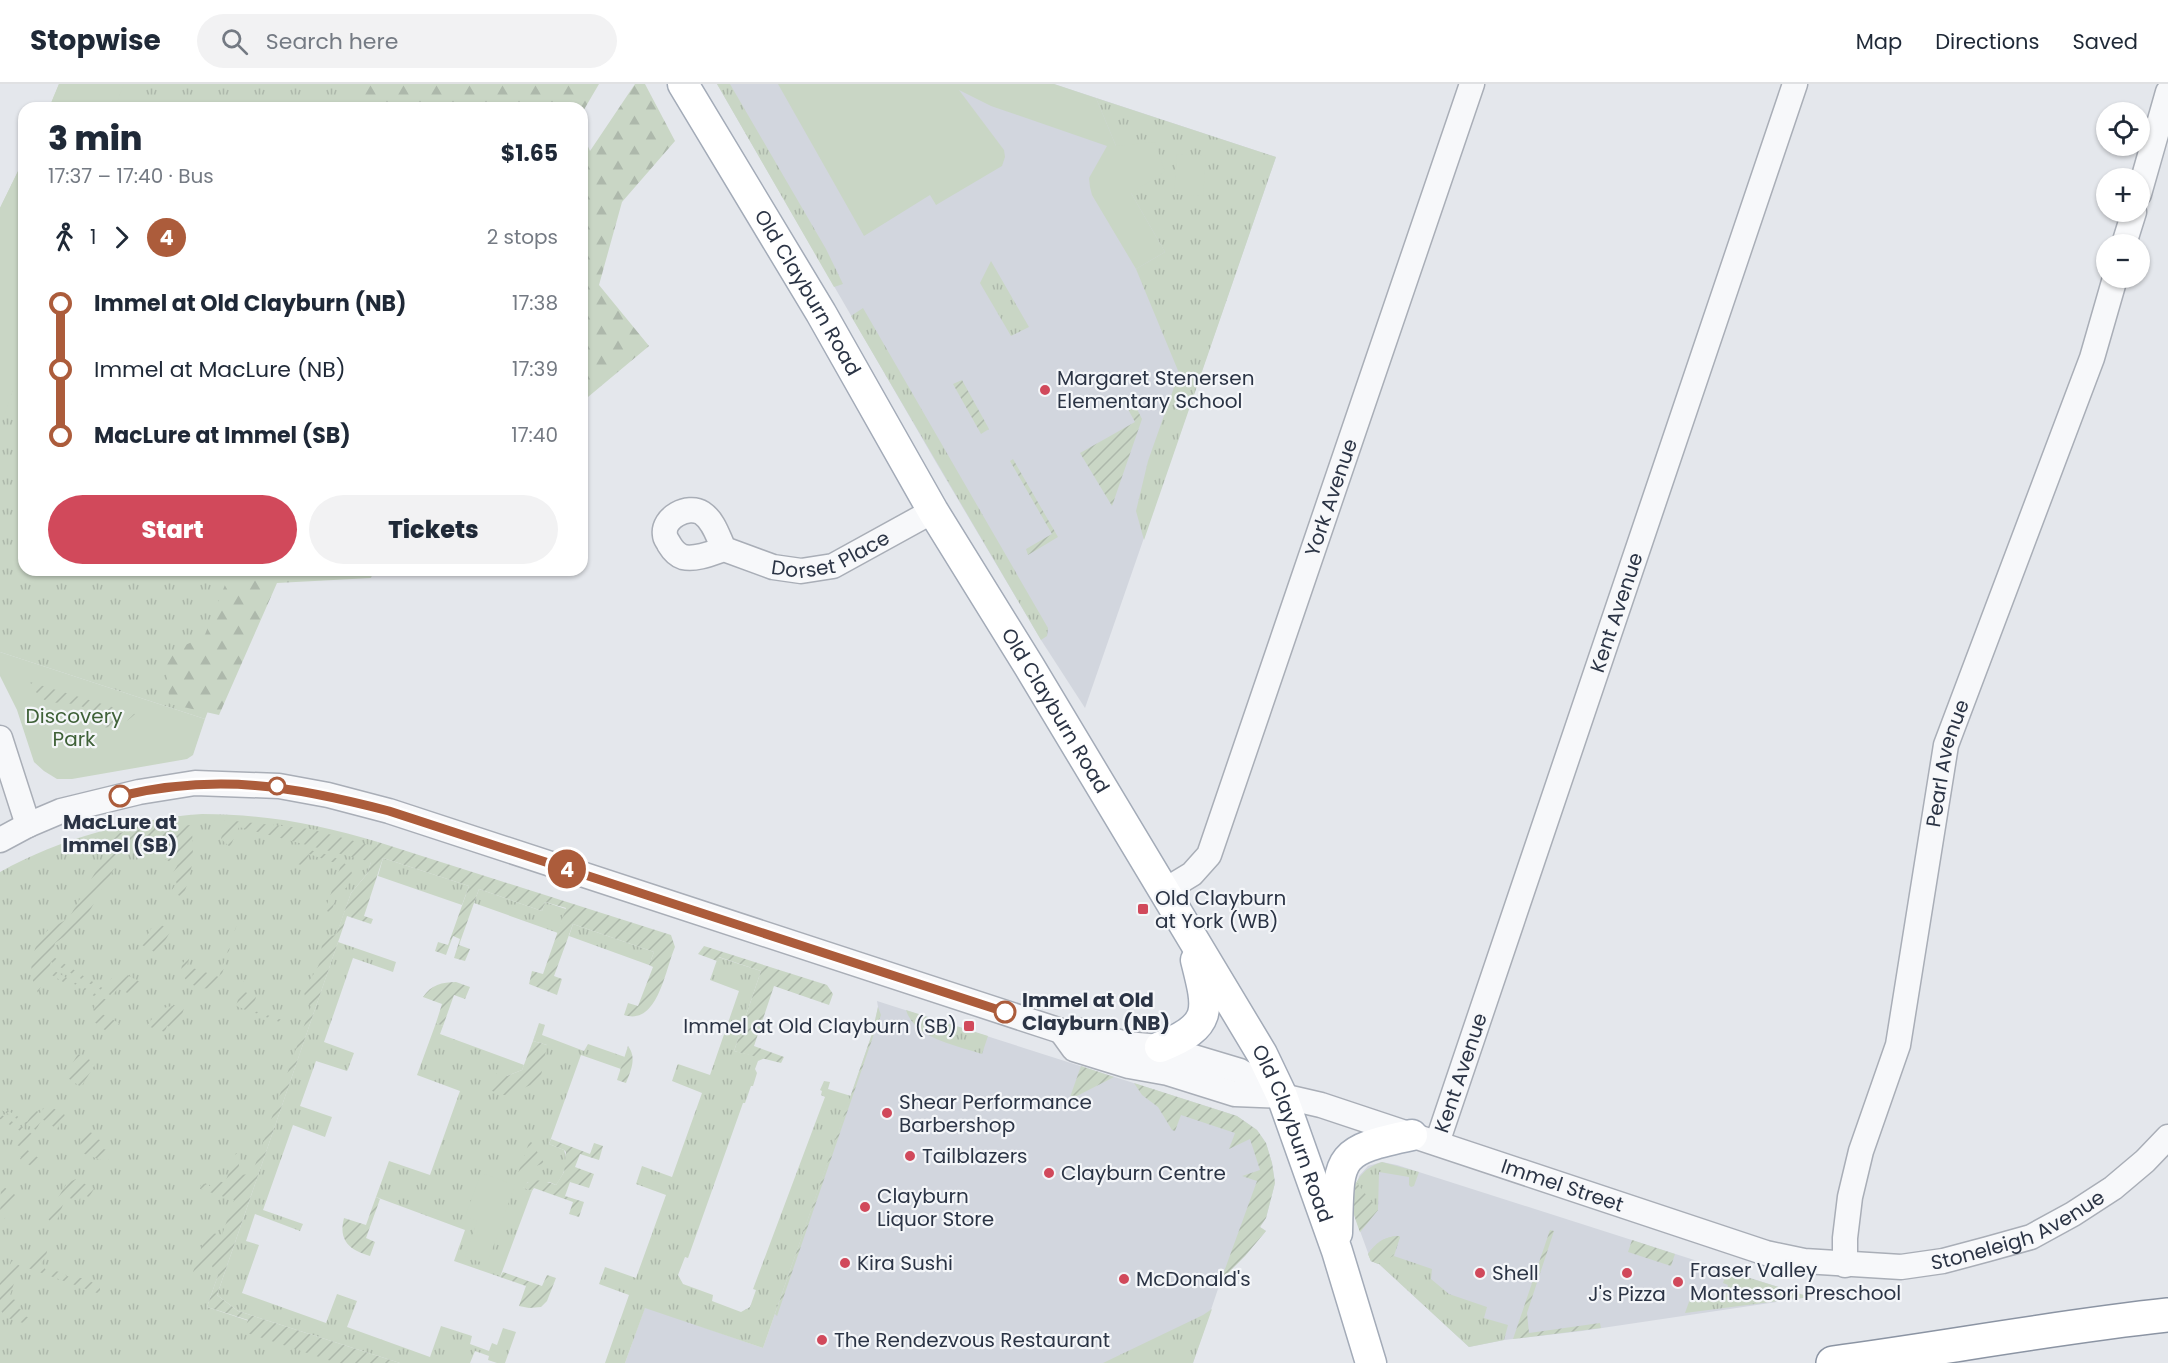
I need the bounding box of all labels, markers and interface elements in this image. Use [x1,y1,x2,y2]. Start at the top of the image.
search box [197,14,617,68]
text: Stopwise [30,21,161,60]
icon: search [218,25,251,58]
text: Search here [266,26,398,57]
text: Map [1856,27,1902,56]
text: Directions [1935,27,2039,56]
text: Saved [2072,27,2138,56]
map controls [2096,102,2150,288]
button: locate [2096,102,2150,156]
text: 3 min [48,115,142,162]
text: $1.65 [501,138,558,169]
text: 17:37 – 17:40 · Bus [48,162,214,190]
button: + [2096,168,2150,222]
street label: Old Clayburn Road [748,204,868,381]
icon: walk [48,221,81,254]
icon: forward [105,221,138,254]
text: 1 [90,223,96,251]
text: 4 [159,223,174,252]
text: 2 stops [487,223,558,251]
button: − [2096,234,2150,288]
text: Immel at Old Clayburn (NB) [94,288,407,319]
text: 17:38 [512,289,558,317]
text: Immel at MacLure (NB) [94,354,346,385]
text: 17:39 [512,355,558,383]
place label: Margaret Stenersen Elementary School [1057,364,1254,415]
marker: Margaret Stenersen Elementary School [1038,383,1052,397]
text: MacLure at Immel (SB) [94,420,351,451]
text: 17:40 [511,421,558,449]
street label: York Avenue [1298,435,1364,560]
button: Start [48,495,297,564]
button: Tickets [309,495,558,564]
street label: Dorset Place [770,524,894,585]
street label: Kent Avenue [1583,549,1650,676]
street label: Old Clayburn Road [995,622,1116,799]
street label: Pearl Avenue [1919,696,1976,829]
park label: Discovery Park [26,702,122,753]
unlabelled marker [268,777,286,795]
marker: MacLure at Immel (SB) [109,785,131,807]
place label: MacLure at Immel (SB) [62,808,178,859]
line badge: 4 [548,850,586,888]
text: 4 [560,855,574,884]
place label: Old Clayburn at York (WB) [1155,884,1286,935]
marker: Old Clayburn at York (WB) [1136,902,1150,916]
place label: Immel at Old Clayburn (NB) [1022,986,1170,1037]
marker: Immel at Old Clayburn (NB) [994,1001,1016,1023]
street label: Kent Avenue [1427,1009,1494,1137]
place label: Immel at Old Clayburn (SB) [683,1012,957,1040]
marker: Immel at Old Clayburn (SB) [962,1019,976,1033]
street label: Old Clayburn Road [1245,1039,1340,1226]
place label: Shear Performance Barbershop [899,1088,1092,1139]
marker: Shear Performance Barbershop [880,1106,894,1120]
place label: Tailblazers [922,1142,1028,1170]
marker: Tailblazers [903,1149,917,1163]
street label: Immel Street [1497,1152,1627,1219]
place label: Clayburn Centre [1061,1159,1226,1187]
marker: Clayburn Centre [1042,1166,1056,1180]
place label: Clayburn Liquor Store [877,1182,994,1233]
street label: Stoneleigh Avenue [1929,1183,2110,1277]
marker: Clayburn Liquor Store [858,1200,872,1214]
place label: Kira Sushi [857,1249,953,1277]
marker: Kira Sushi [838,1256,852,1270]
place label: Fraser Valley Montessori Preschool [1690,1256,1901,1307]
place label: Shell [1492,1259,1539,1287]
place label: McDonald's [1136,1265,1251,1293]
marker: Shell [1473,1266,1487,1280]
marker: J's Pizza [1620,1266,1634,1280]
marker: McDonald's [1117,1272,1131,1286]
marker: Fraser Valley Montessori Preschool [1671,1275,1685,1289]
place label: J's Pizza [1588,1280,1666,1308]
place label: The Rendezvous Restaurant [834,1326,1110,1354]
marker: The Rendezvous Restaurant [815,1333,829,1347]

